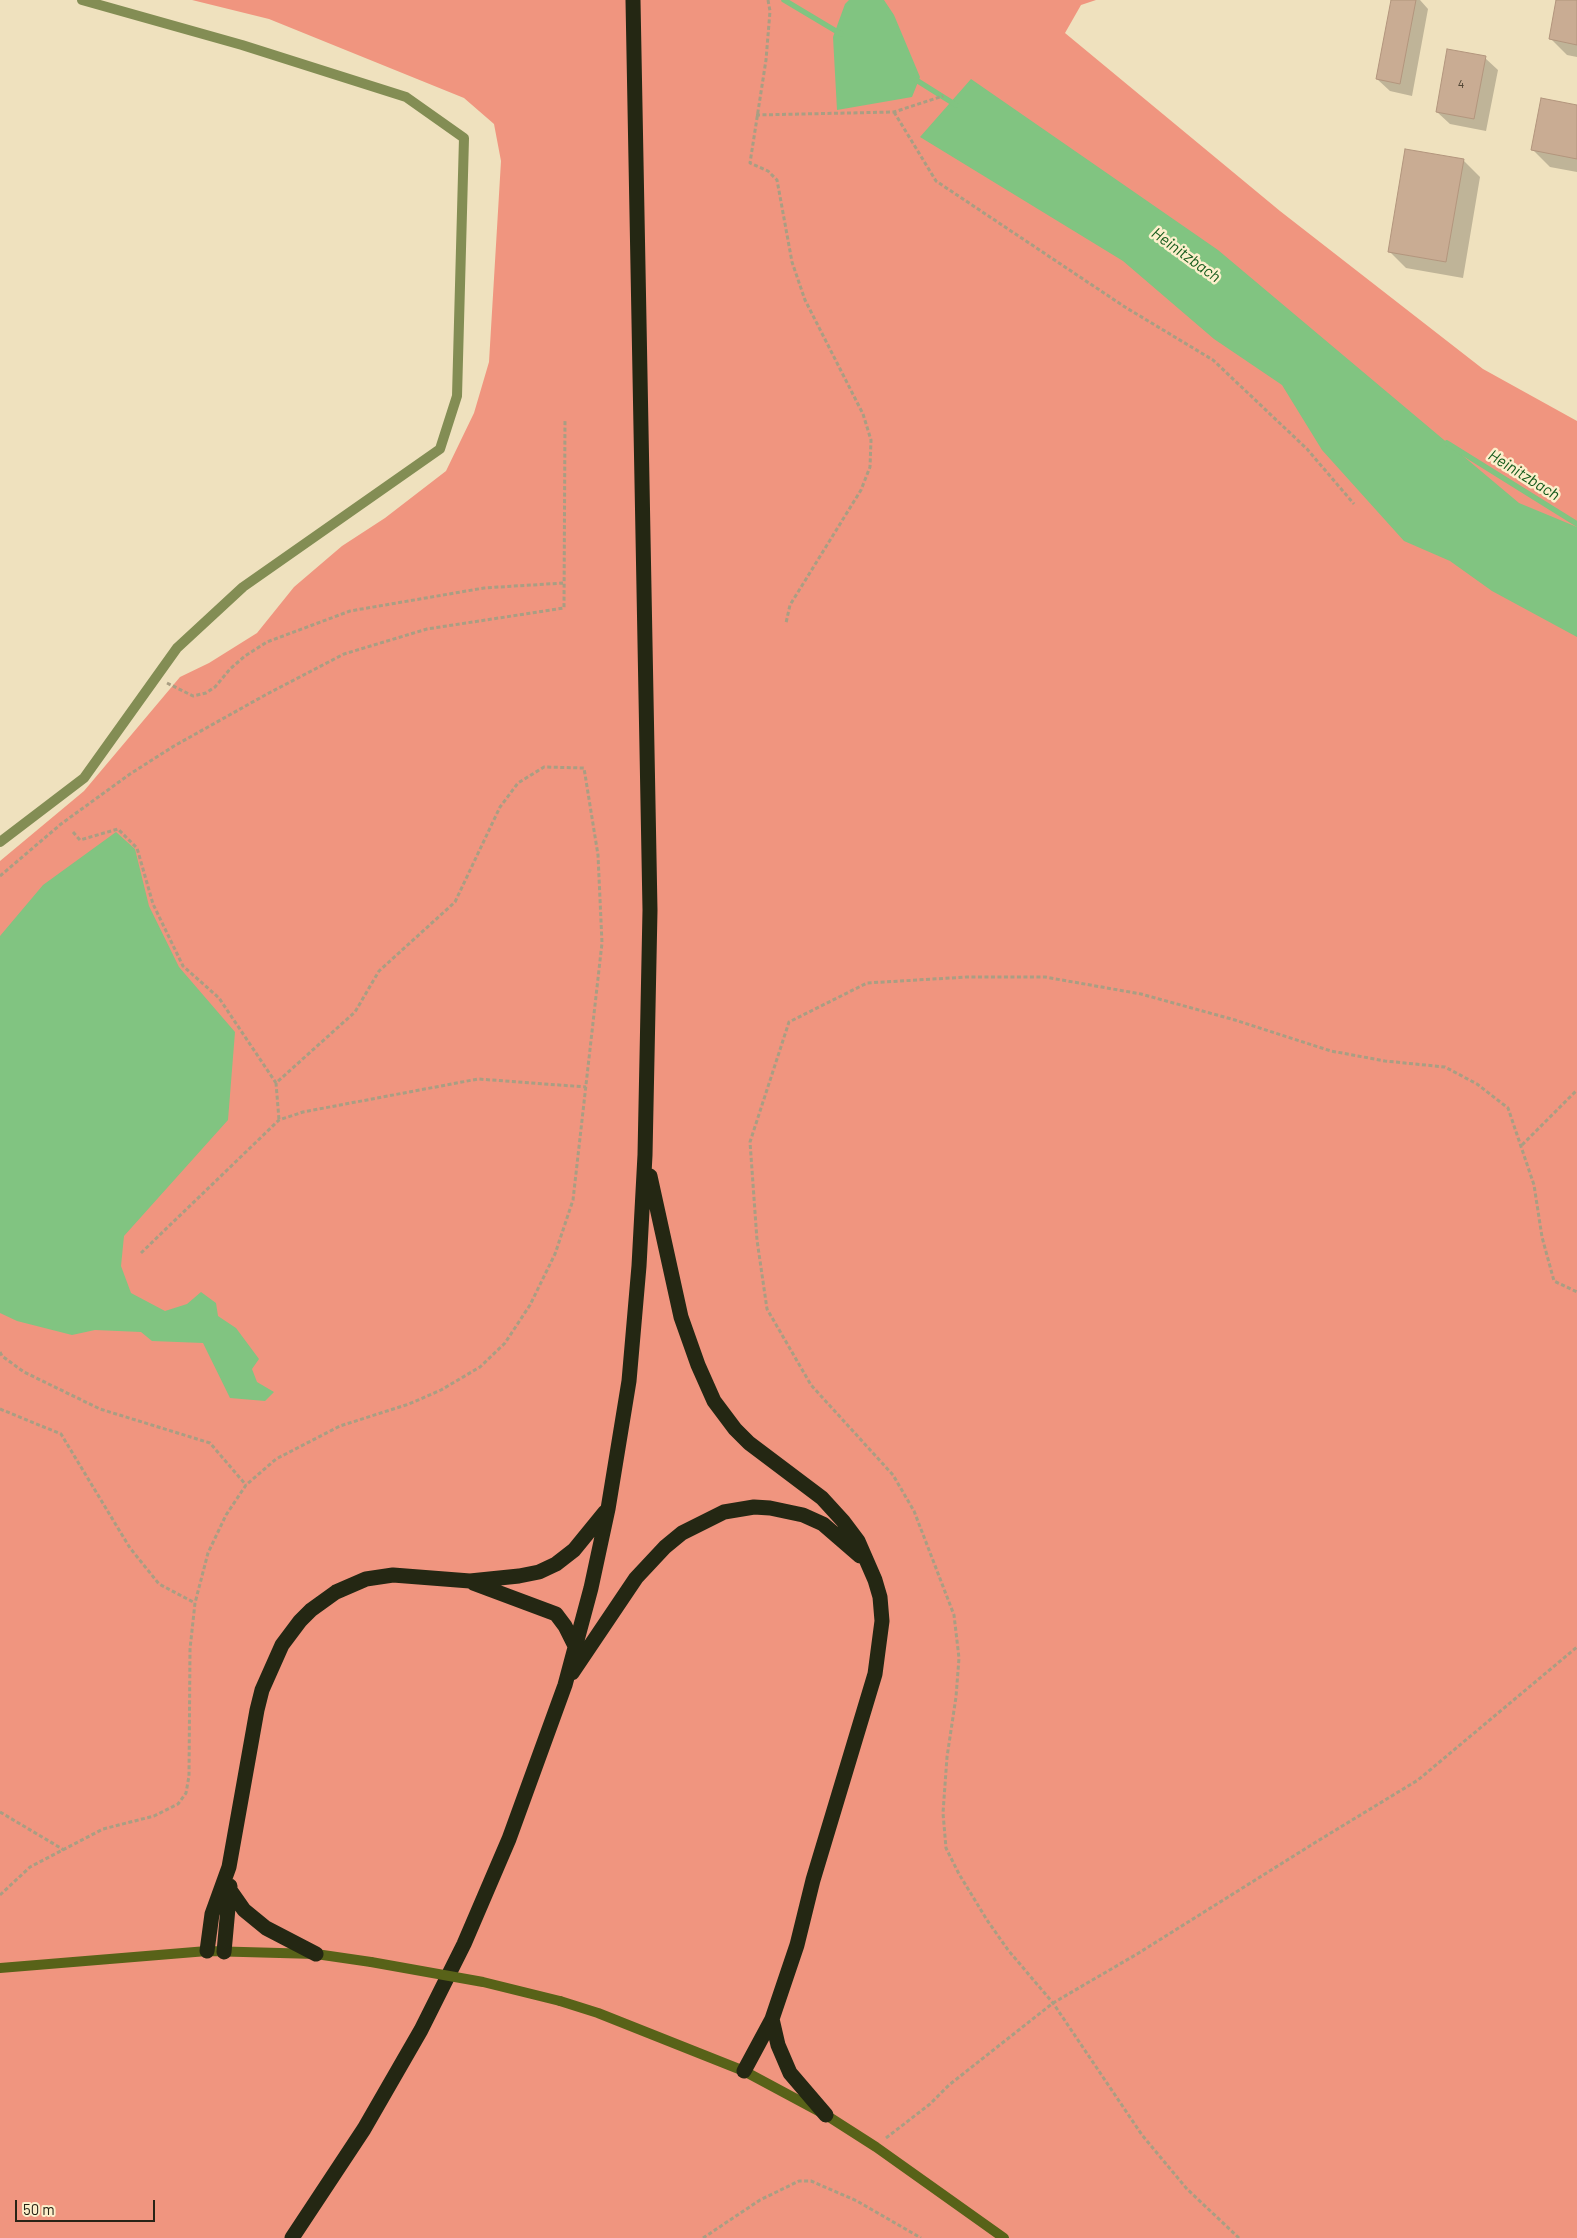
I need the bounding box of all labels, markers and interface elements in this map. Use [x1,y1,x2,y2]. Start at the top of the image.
house number: 4 [1458,77,1464,91]
water label: Heinitzbach [1148,224,1224,286]
water label: Heinitzbach [1485,445,1563,505]
scale bar [18,2190,158,2222]
text: 50 m [23,2200,55,2218]

